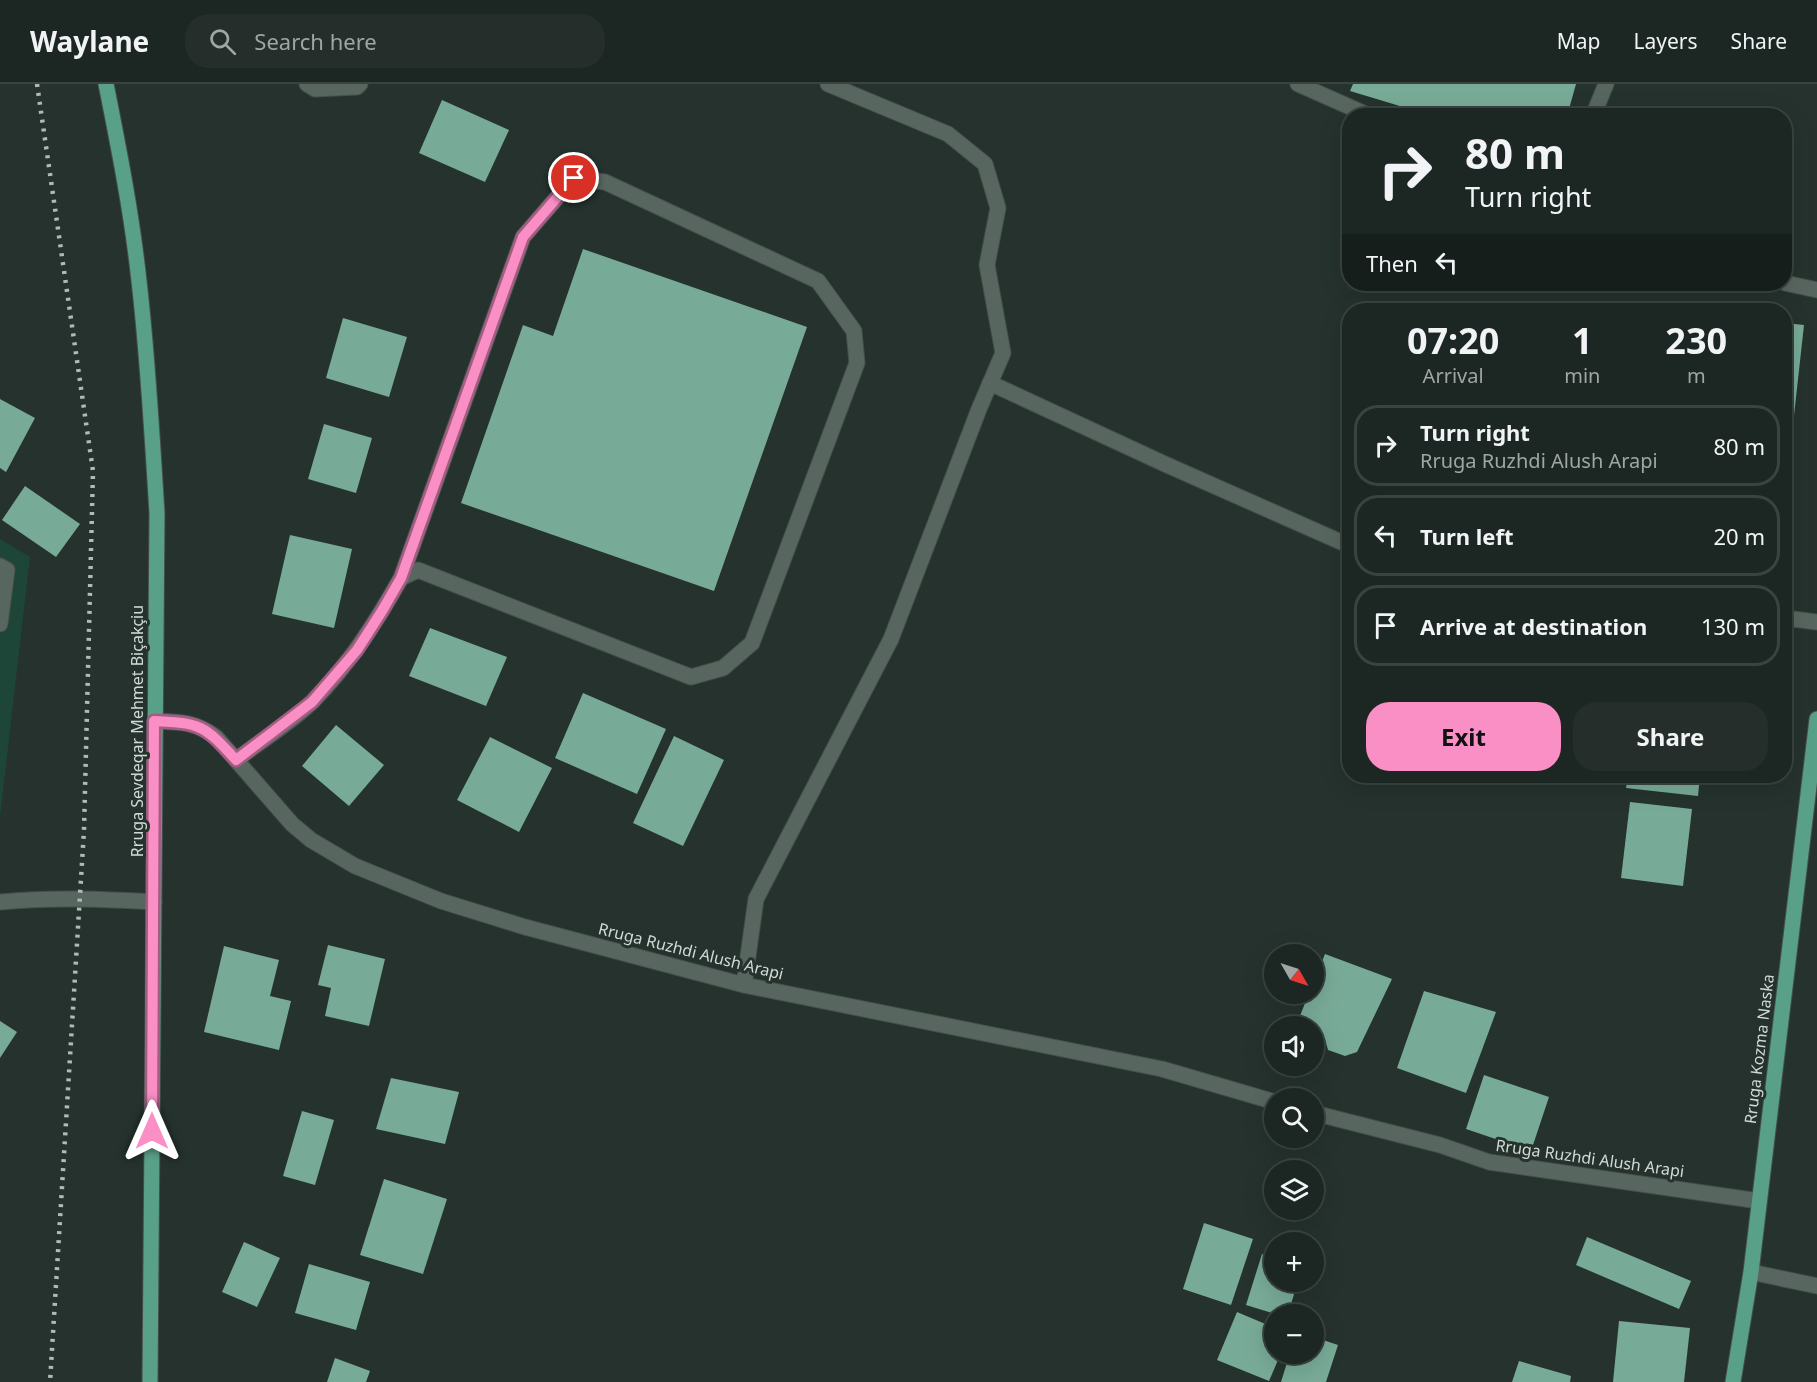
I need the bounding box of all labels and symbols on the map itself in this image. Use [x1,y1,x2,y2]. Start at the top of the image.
pin [548,152,599,203]
street label: Rruga Sevdeqar Mehmet Biçakçiu [126,605,148,857]
street label: Rruga Ruzhdi Alush Arapi [596,917,786,985]
north arrow [1264,944,1324,1004]
street label: Rruga Kozma Naska [1739,973,1779,1125]
position arrow [120,1099,184,1163]
street label: Rruga Ruzhdi Alush Arapi [1494,1134,1686,1182]

